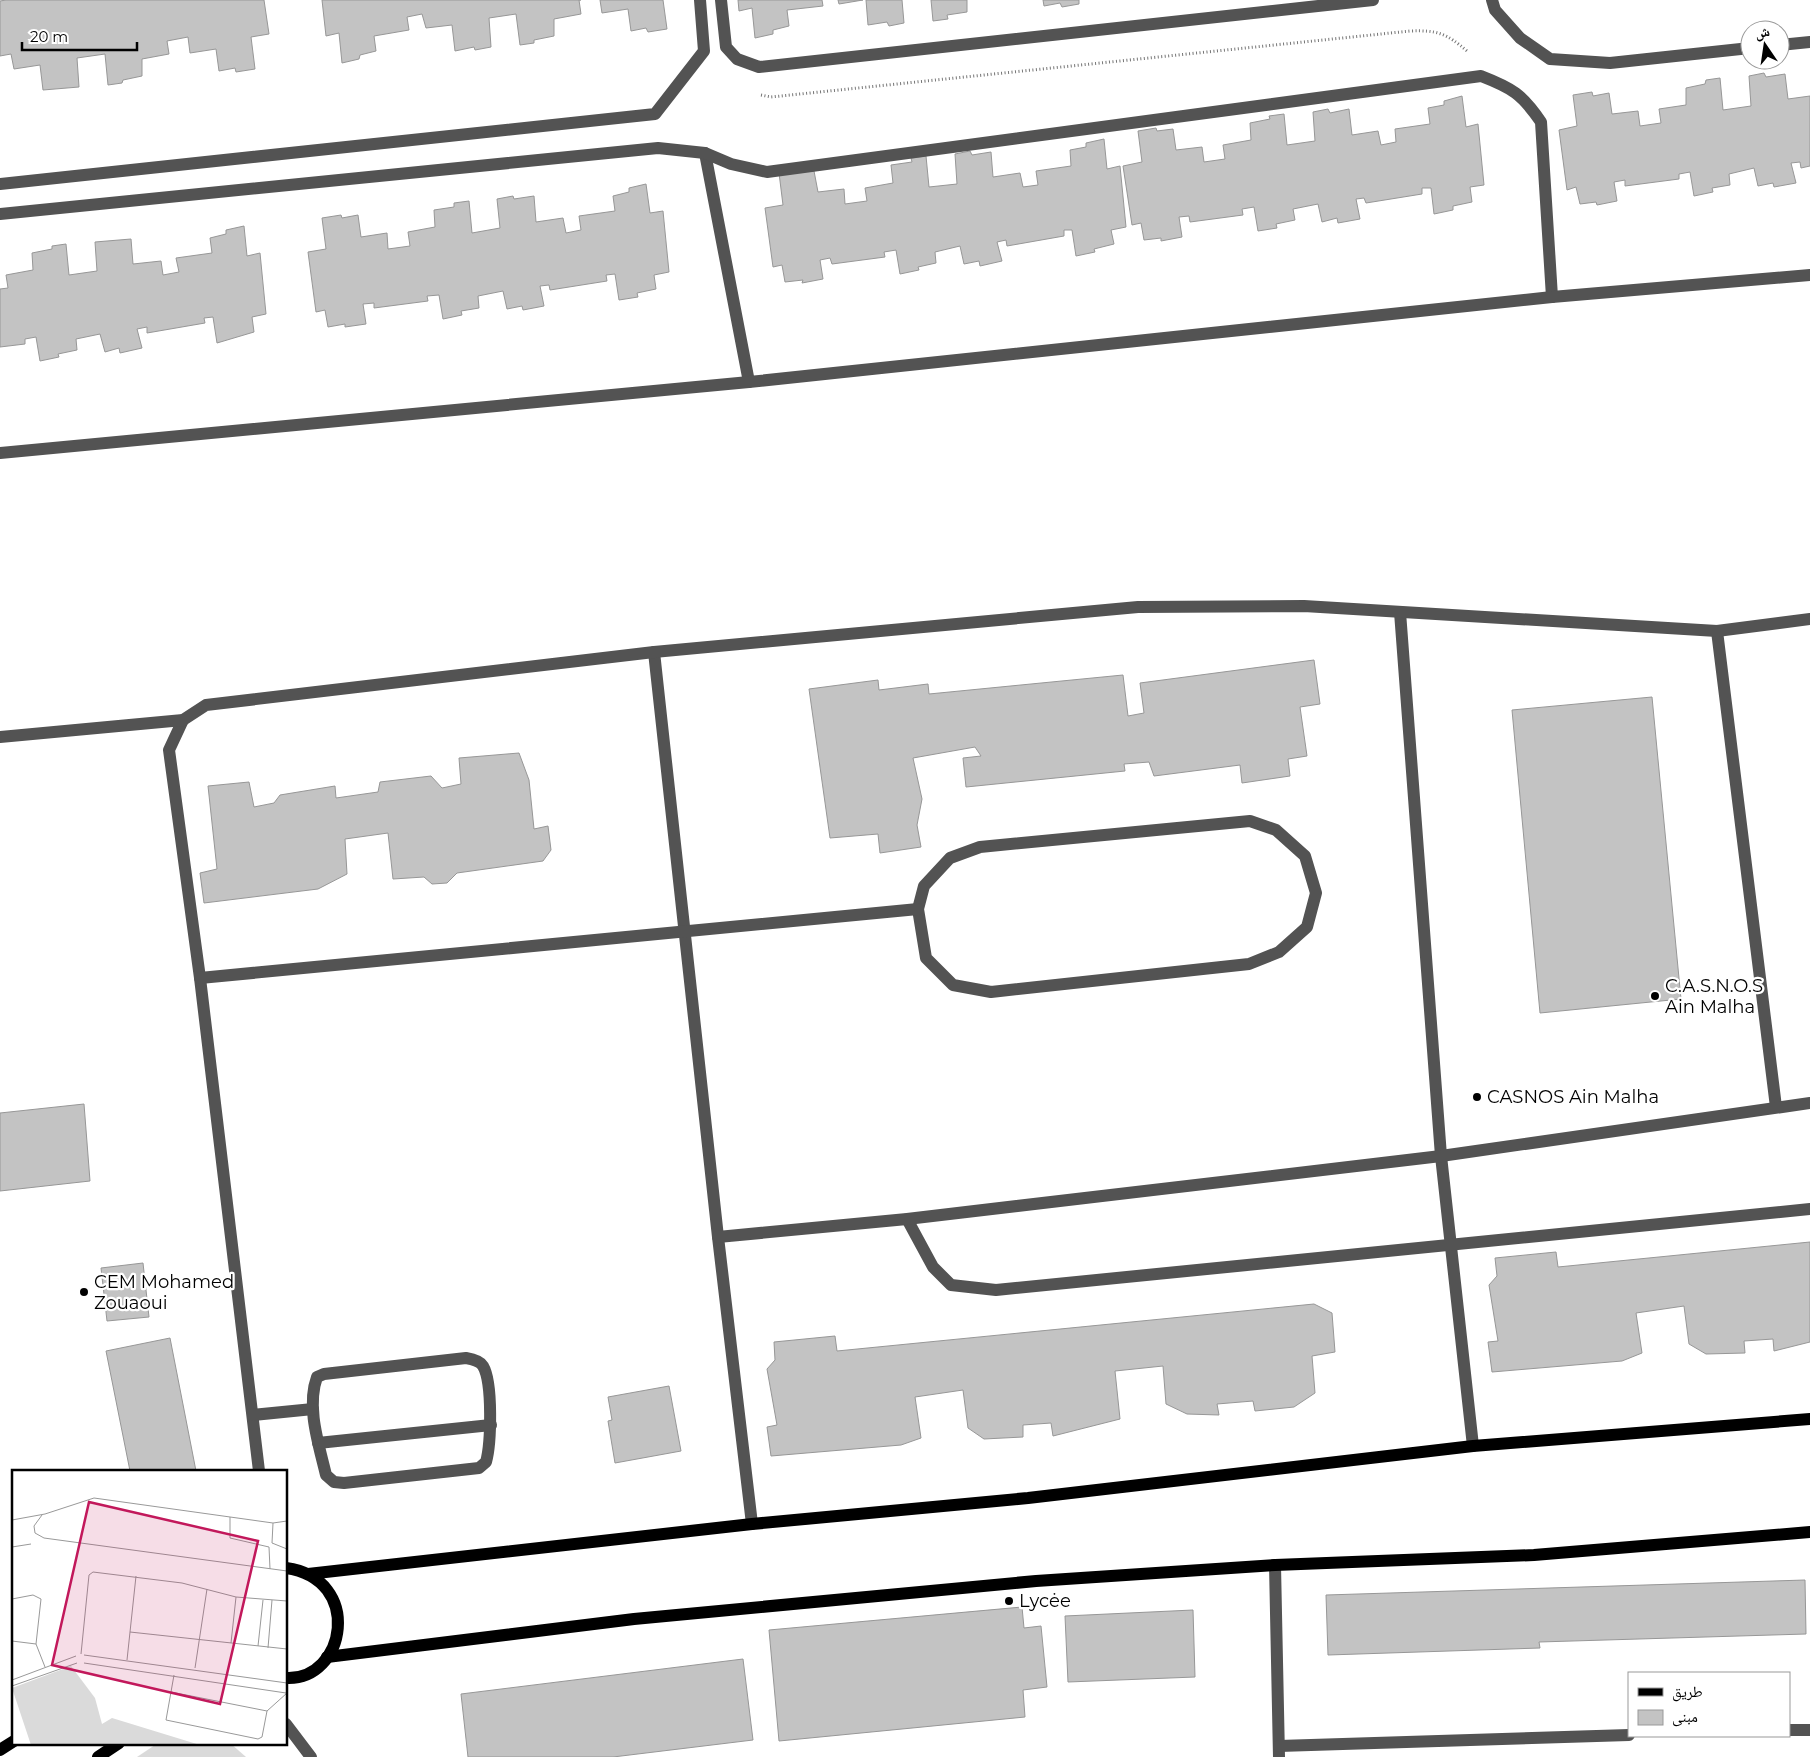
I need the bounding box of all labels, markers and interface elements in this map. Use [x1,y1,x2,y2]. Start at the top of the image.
scale bar [22,20,138,52]
north arrow [1740,20,1790,70]
text: ش [1753,22,1771,43]
text: 20 m [30,27,68,46]
place label: C.A.S.N.O.S Ain Malha [1665,975,1763,1018]
marker: C.A.S.N.O.S Ain Malha [1649,990,1661,1002]
place label: CASNOS Ain Malha [1487,1086,1659,1108]
marker: CASNOS Ain Malha [1471,1091,1483,1103]
place label: CEM Mohamed Zouaoui [94,1271,234,1314]
marker: CEM Mohamed Zouaoui [78,1286,90,1298]
inset map [12,1470,288,1744]
place label: Lycėe [1019,1590,1071,1612]
marker: Lycėe [1003,1595,1015,1607]
legend [1628,1672,1790,1737]
text: طريق [1672,1682,1703,1702]
text: مبنى [1672,1707,1698,1727]

